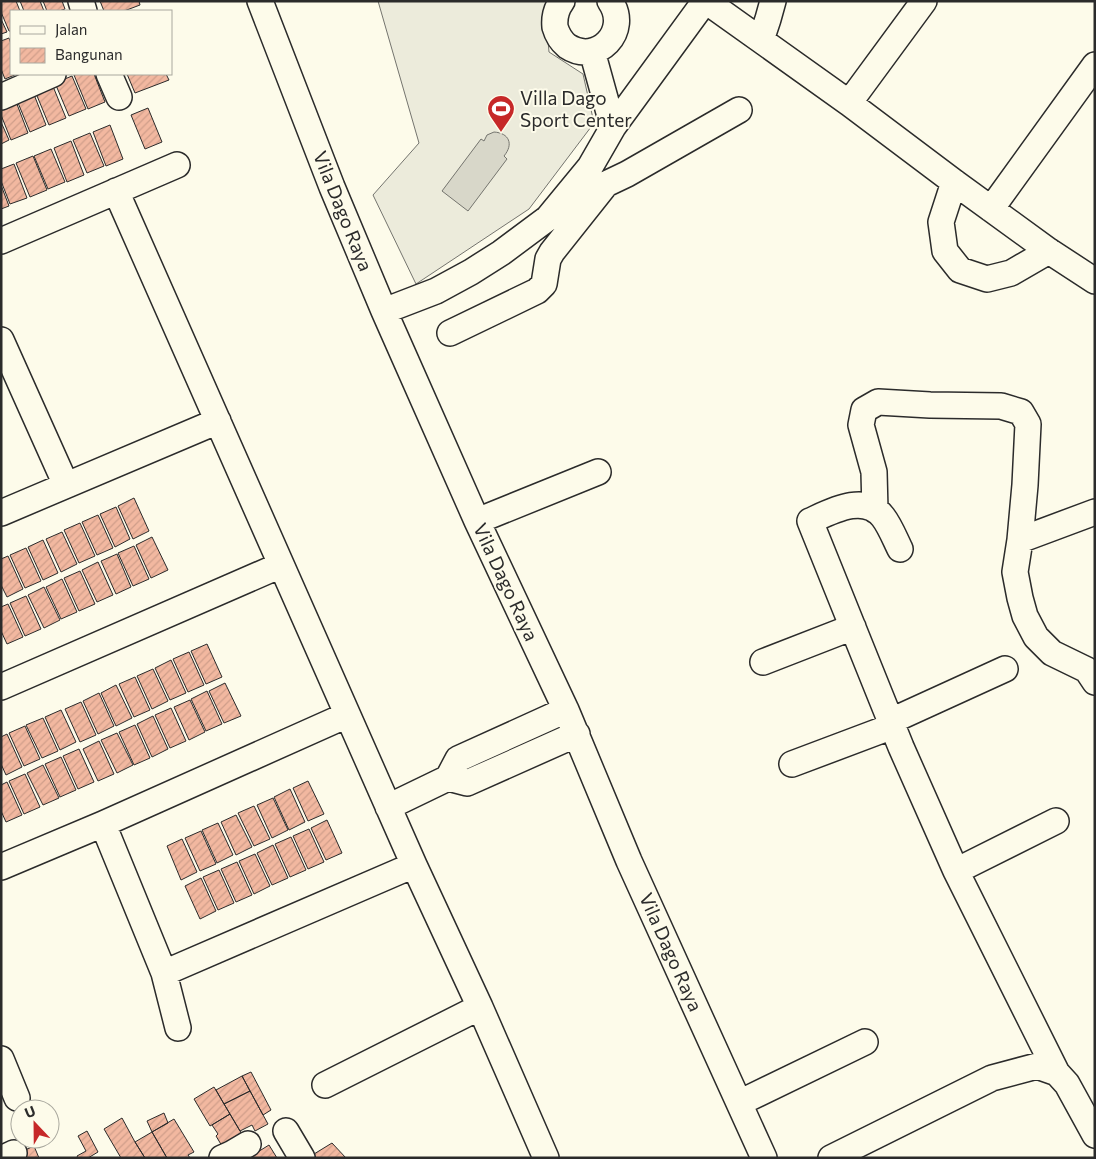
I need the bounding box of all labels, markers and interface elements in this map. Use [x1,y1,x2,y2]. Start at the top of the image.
legend [10,10,172,75]
text: Jalan [55,20,87,38]
text: Bangunan [55,45,123,63]
place label: Villa Dago Sport Center [520,86,632,131]
sports icon: Villa Dago Sport Center [486,94,516,133]
street label: Vila Dago Raya [309,147,378,274]
street label: Vila Dago Raya [469,519,544,644]
street label: Vila Dago Raya [635,889,708,1015]
north arrow [10,1099,60,1149]
text: U [22,1102,38,1121]

